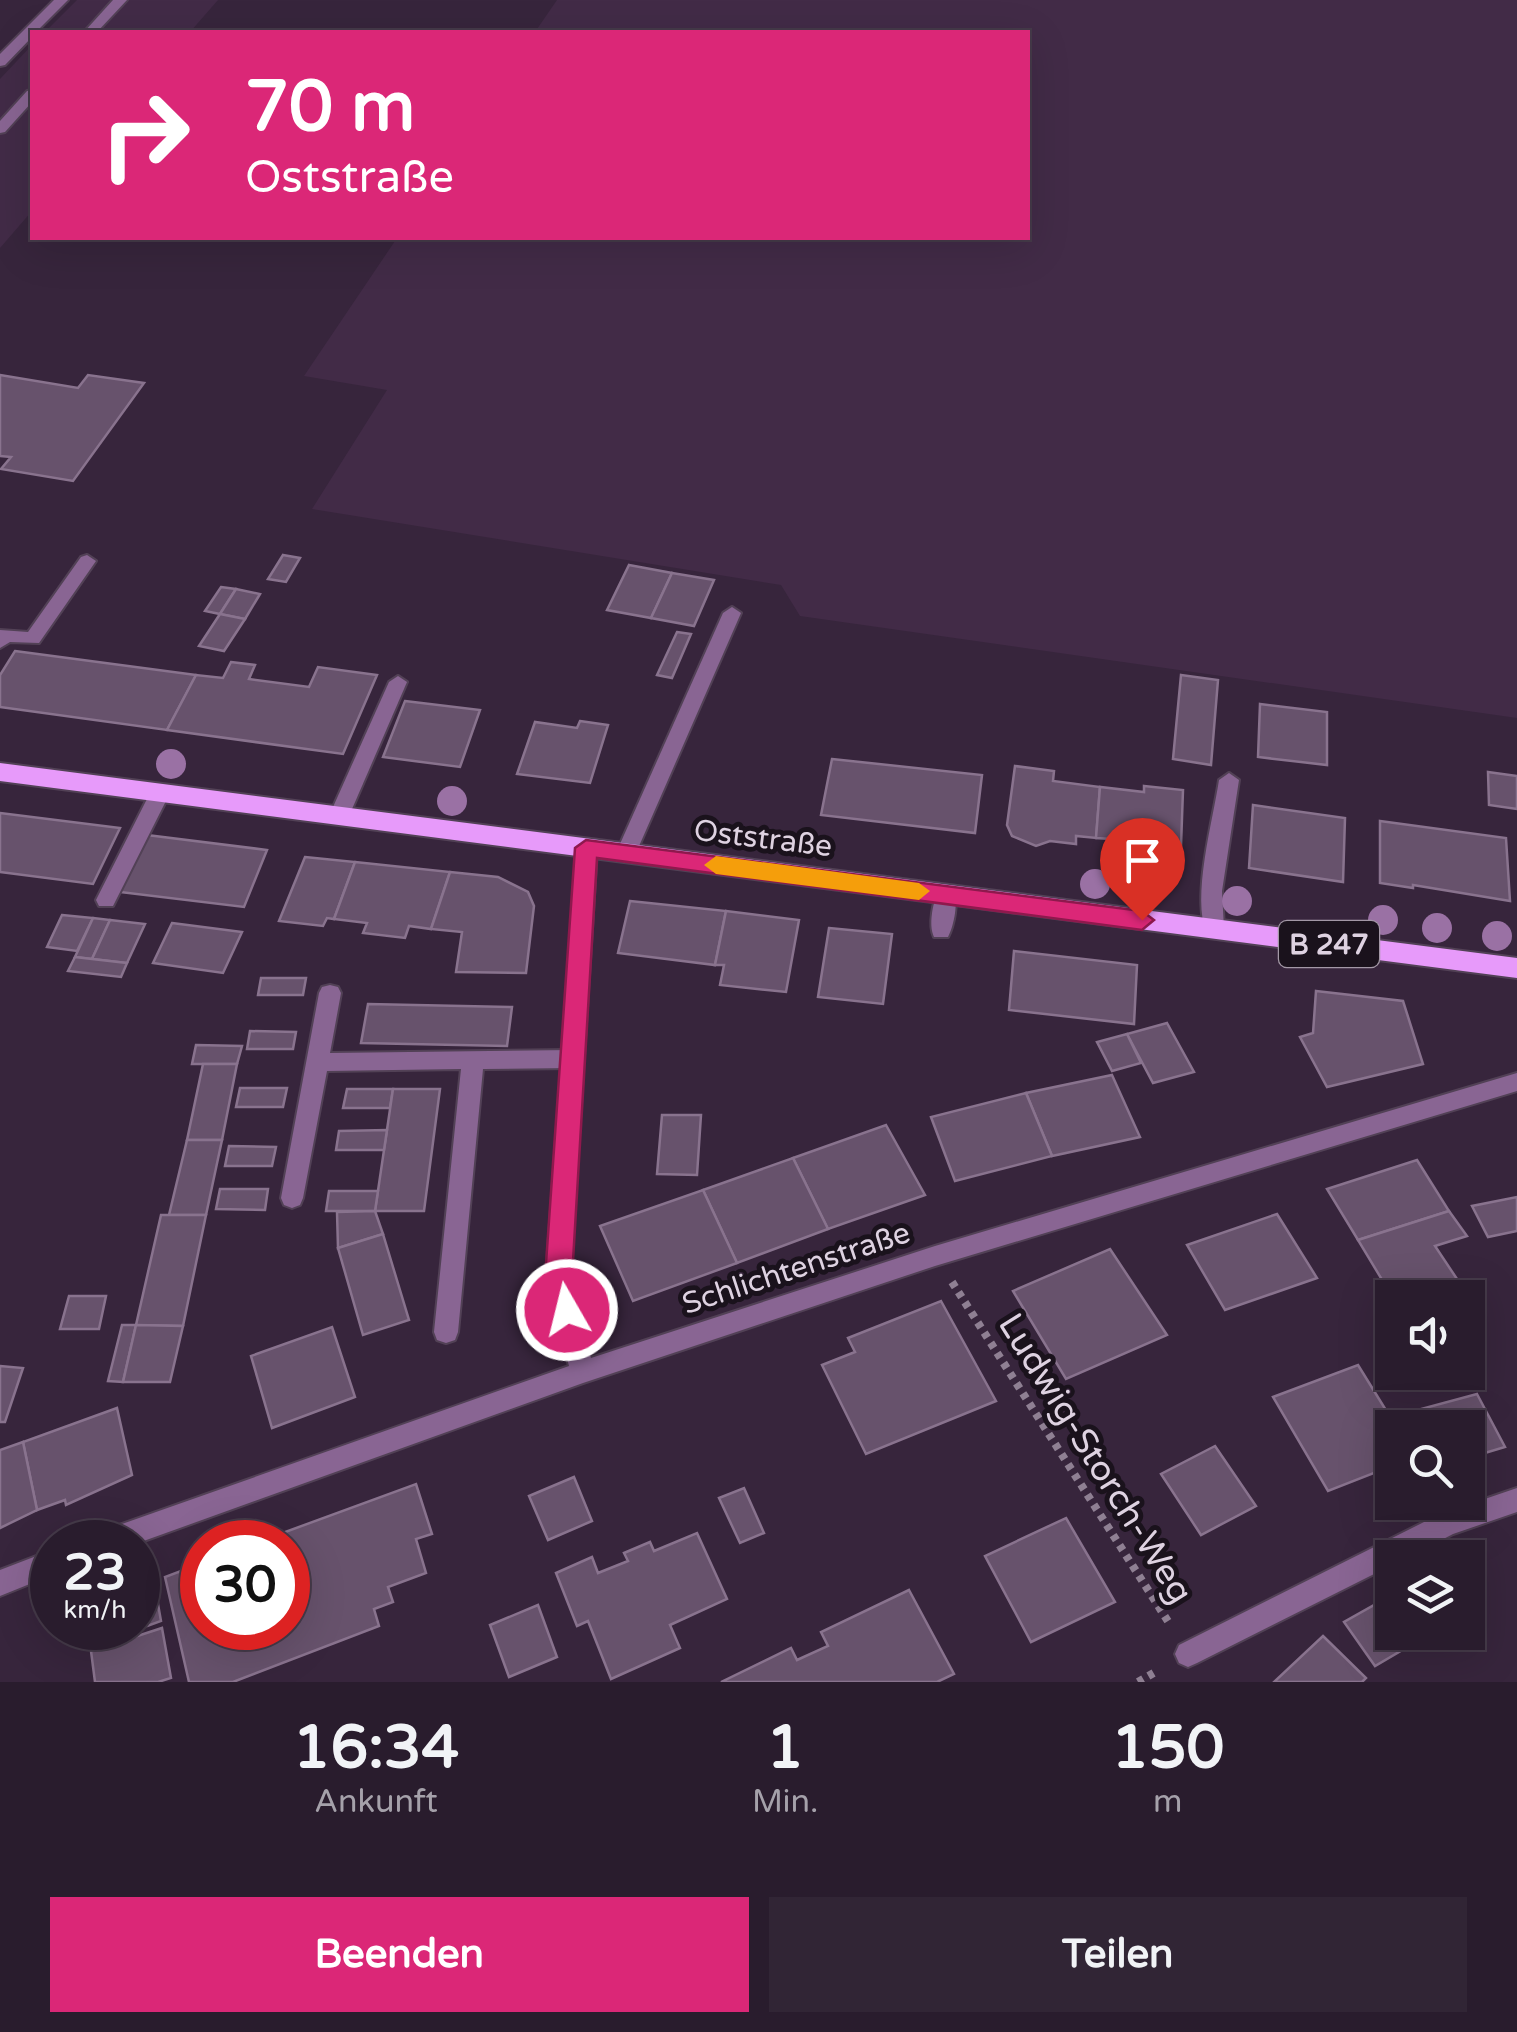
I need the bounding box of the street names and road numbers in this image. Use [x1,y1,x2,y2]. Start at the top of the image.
street label: Oststraße [692,812,834,865]
road number: B 247 [1279,921,1379,967]
street label: Schlichtenstraße [678,1214,915,1323]
street label: Ludwig-Storch-Weg [989,1306,1201,1611]

